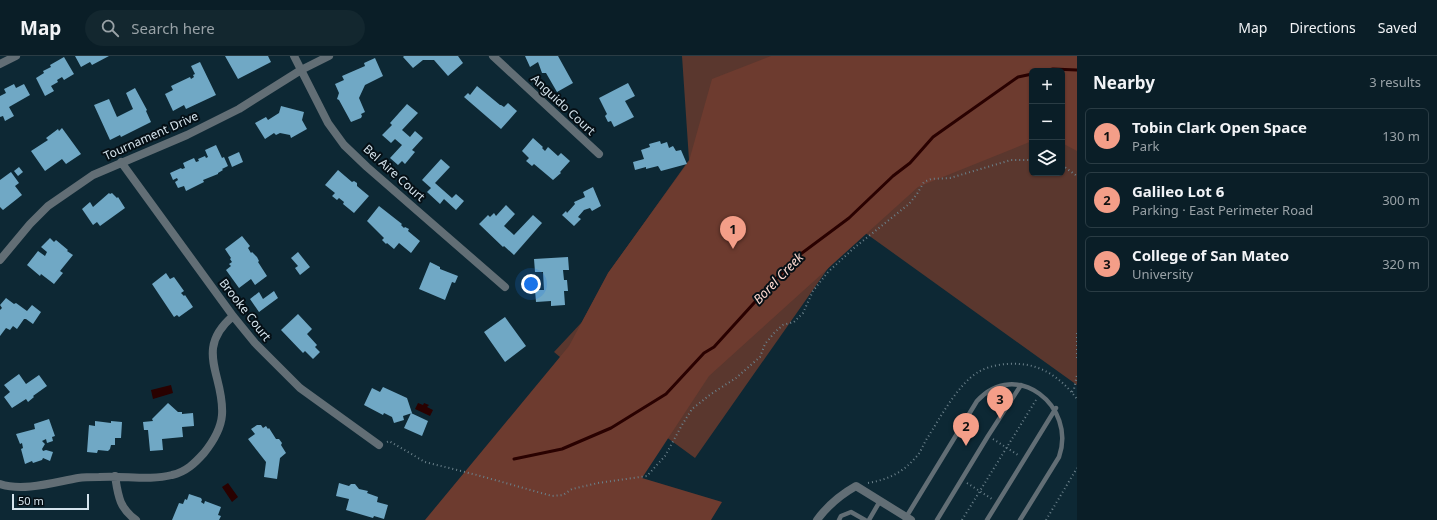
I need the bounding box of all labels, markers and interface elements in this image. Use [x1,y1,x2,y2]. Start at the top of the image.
search box [85,10,365,46]
text: Map [20,15,61,41]
icon: search [99,17,121,39]
text: Search here [131,18,215,38]
text: Map [1238,18,1267,37]
text: Directions [1289,18,1356,37]
text: Saved [1378,18,1417,37]
map controls [1029,68,1065,176]
button: + [1029,68,1065,104]
street label: Anguido Court [527,70,600,139]
text: Nearby [1093,71,1155,94]
text: 3 results [1369,73,1421,91]
button: − [1029,104,1065,140]
street label: Tournament Drive [101,107,201,164]
text: Tobin Clark Open Space [1132,117,1307,137]
text: 1 [1103,127,1111,145]
text: 130 m [1382,127,1420,145]
text: Park [1132,137,1159,155]
street label: Bel Aire Court [360,140,429,205]
button: layers [1029,140,1065,176]
text: Galileo Lot 6 [1132,181,1224,201]
text: 2 [1103,191,1111,209]
text: 300 m [1382,191,1420,209]
text: Parking · East Perimeter Road [1132,201,1313,219]
pin: 1 [720,216,746,249]
text: College of San Mateo [1132,245,1289,265]
water label: Borel Creek [749,248,808,308]
text: 3 [1103,255,1111,273]
text: 320 m [1382,255,1420,273]
text: University [1132,265,1193,283]
your location [521,274,541,294]
street label: Brooke Court [216,275,276,345]
pin: 3 [987,386,1013,419]
pin: 2 [953,413,979,446]
scale bar [12,492,89,511]
text: 50 m [18,493,44,508]

